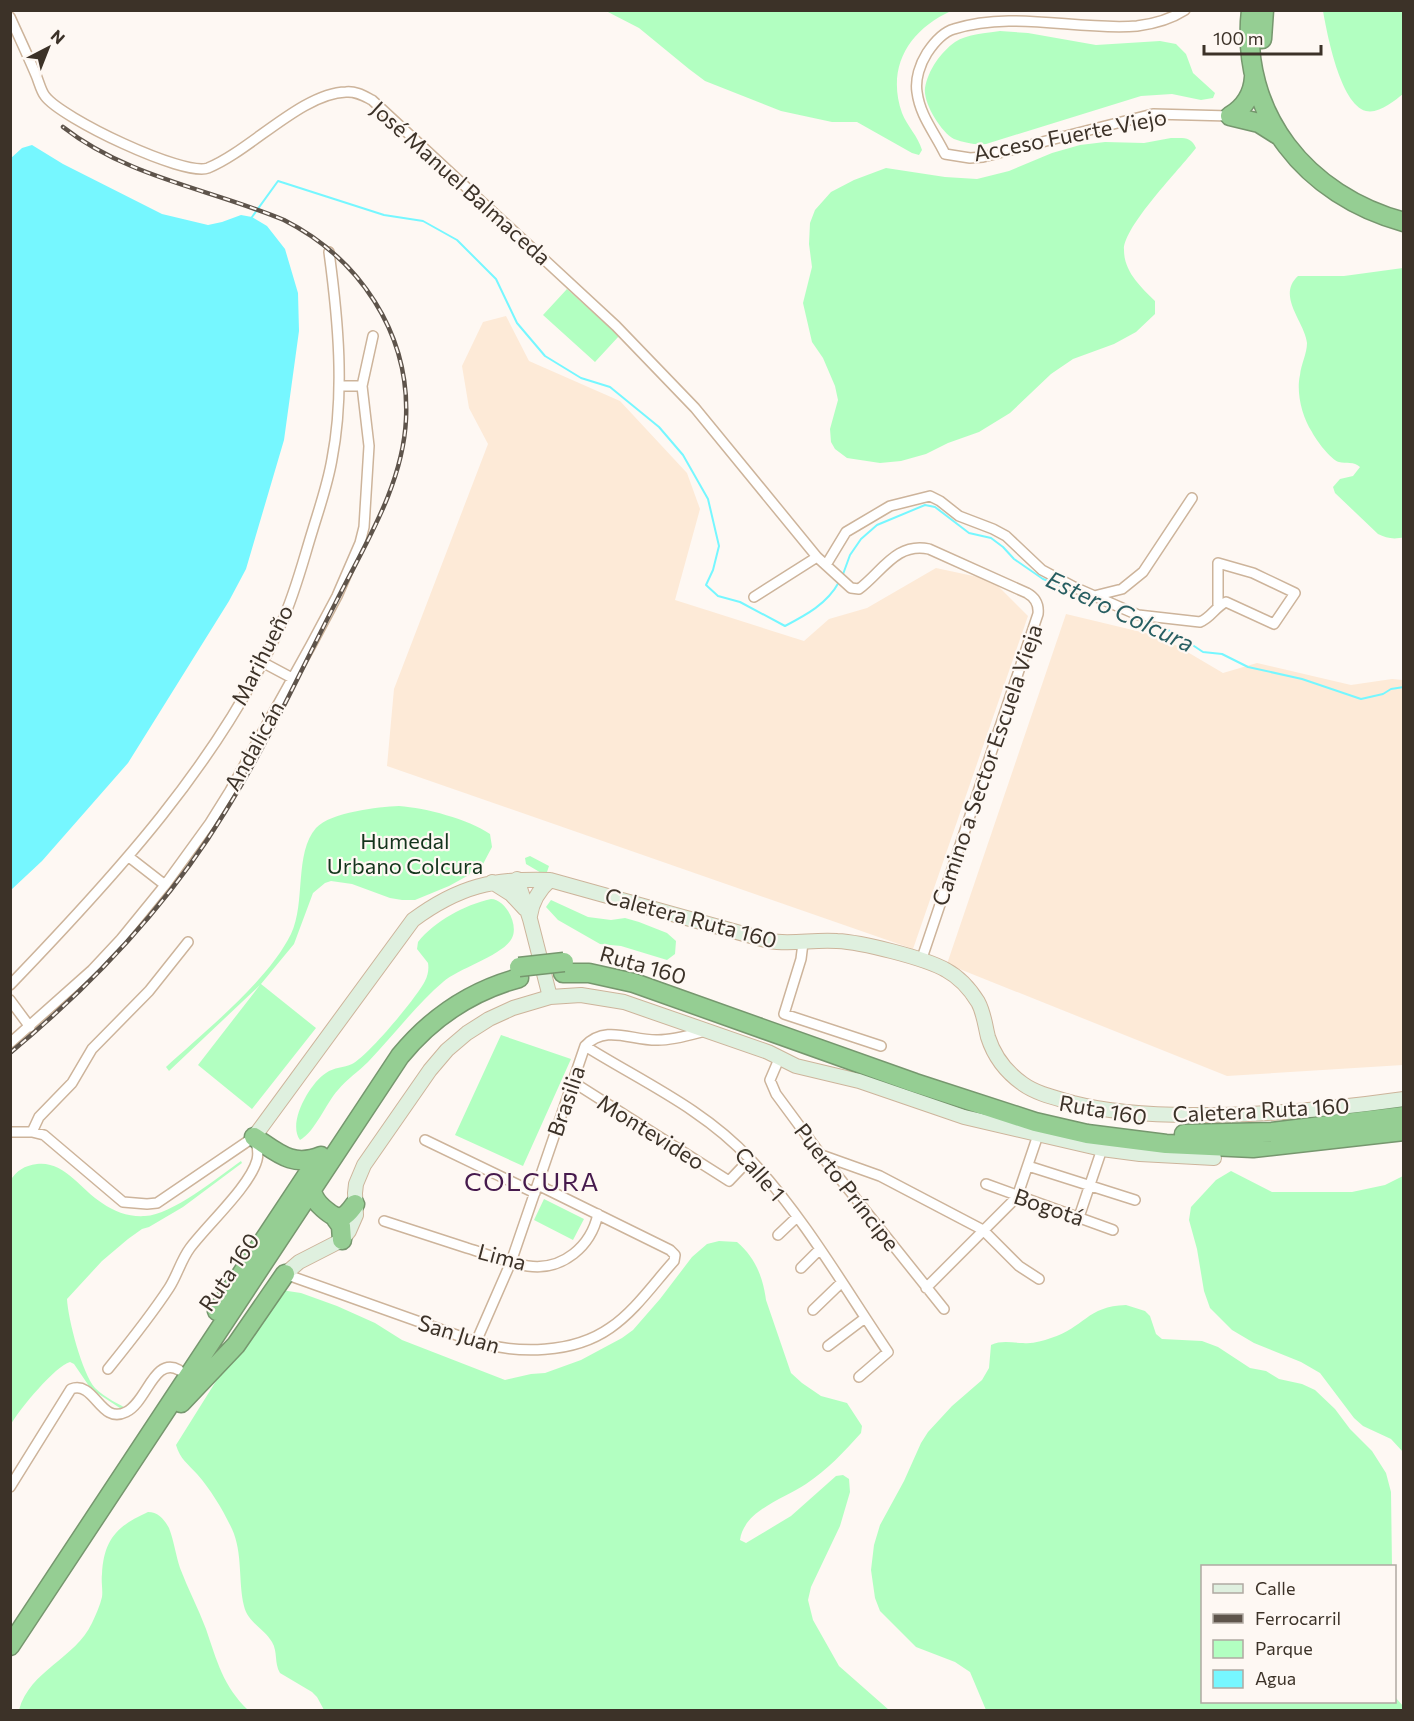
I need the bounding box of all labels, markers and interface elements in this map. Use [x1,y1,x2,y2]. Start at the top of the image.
north arrow [18,18,78,78]
scale bar [1204,18,1321,56]
text: N [48,25,69,48]
text: 100 m [1213,27,1263,49]
street label: José Manuel Balmaceda [366,95,557,270]
street label: Acceso Fuerte Viejo [971,103,1169,166]
water label: Estero Colcura [1042,564,1199,657]
street label: Marihueño [225,600,298,709]
street label: Camino a Sector Escuela Vieja [926,620,1047,909]
street label: Andalicán [218,696,289,795]
park label: Humedal Urbano Colcura [327,827,483,879]
street label: Caletera Ruta 160 [602,882,780,953]
street label: Ruta 160 [597,939,690,990]
street label: Brasilia [541,1062,590,1140]
street label: Montevideo [593,1088,710,1175]
street label: Ruta 160 [1057,1089,1149,1131]
street label: Caletera Ruta 160 [1172,1091,1350,1128]
street label: Puerto Príncipe [789,1117,906,1256]
street label: Calle 1 [730,1141,791,1206]
district label: COLCURA [464,1165,600,1196]
street label: Bogotá [1011,1182,1088,1231]
street label: Ruta 160 [193,1227,265,1316]
street label: Lima [475,1237,529,1276]
street label: San Juan [415,1308,503,1359]
legend [1201,1565,1396,1703]
text: Calle [1255,1577,1295,1599]
text: Ferrocarril [1255,1607,1341,1629]
text: Parque [1255,1637,1313,1659]
text: Agua [1255,1667,1296,1689]

